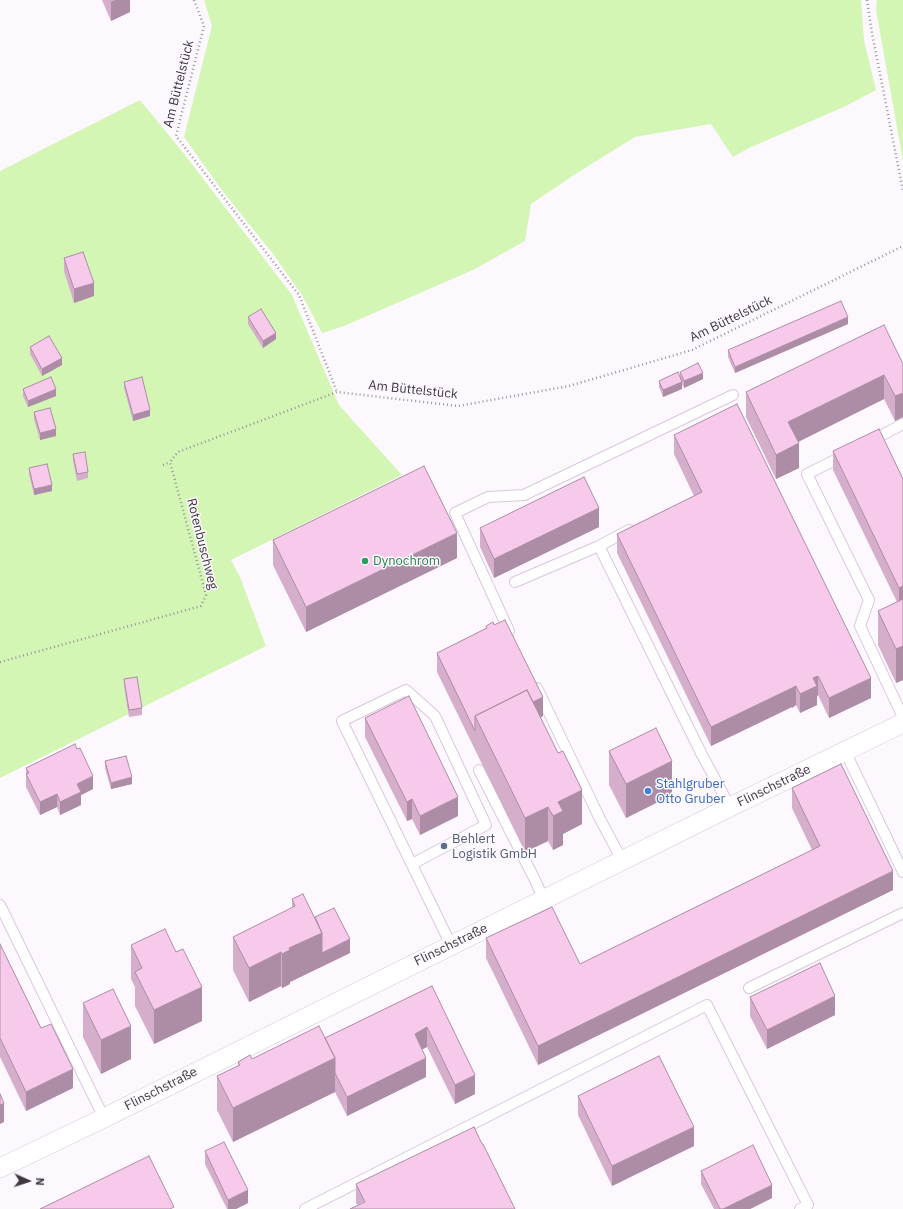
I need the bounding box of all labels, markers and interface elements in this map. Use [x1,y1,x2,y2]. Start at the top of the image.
street label: Am Büttelstück [161,39,197,129]
street label: Am Büttelstück [687,292,775,346]
street label: Am Büttelstück [368,378,458,402]
street label: Rotenbuschweg [183,497,221,591]
place label: Dynochrom [373,553,440,569]
marker: Dynochrom [360,556,370,566]
street label: Flinschstraße [735,762,813,810]
place label: Stahlgruber Otto Gruber [656,776,725,807]
marker: Stahlgruber Otto Gruber [643,786,653,796]
place label: Behlert Logistik GmbH [452,831,537,862]
marker: Behlert Logistik GmbH [439,841,449,851]
street label: Flinschstraße [412,921,490,969]
street label: Flinschstraße [122,1064,200,1114]
north arrow [8,1161,48,1201]
text: N [33,1177,47,1186]

